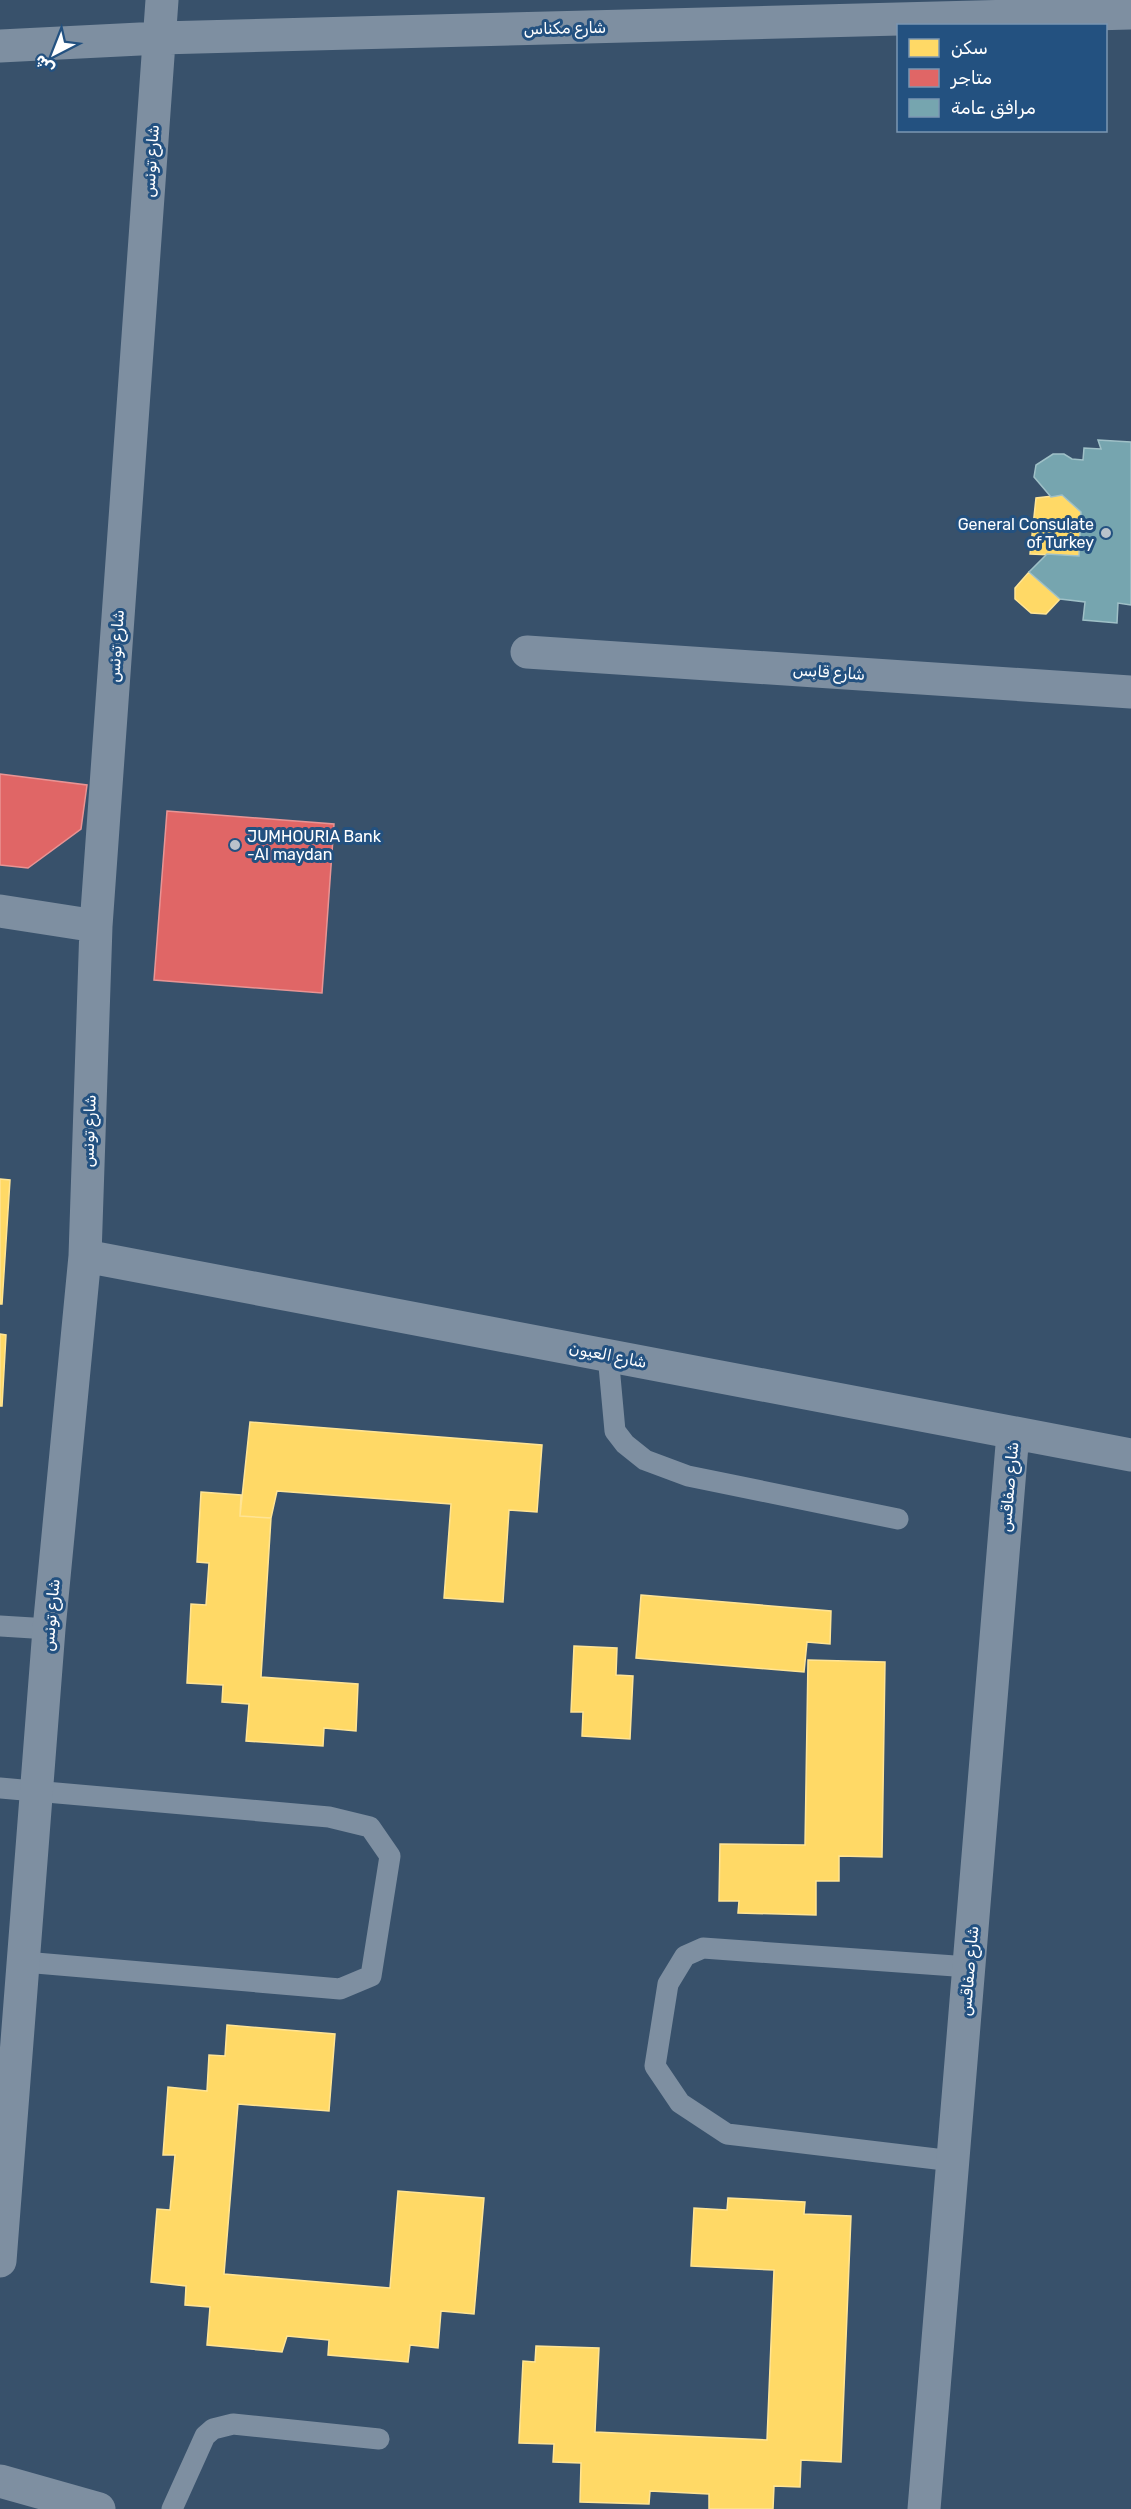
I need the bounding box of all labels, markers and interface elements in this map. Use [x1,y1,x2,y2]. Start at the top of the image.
street label: شارع مكناس [524,18,606,40]
north arrow [24,24,84,84]
legend [897,24,1107,132]
text: سكن [951,37,988,59]
text: ش [30,51,58,79]
text: متاجر [950,67,992,89]
text: مرافق عامة [951,97,1036,119]
street label: شارع تونس [139,124,165,198]
place label: General Consulate of Turkey [958,515,1094,552]
marker: General Consulate of Turkey [1099,526,1113,540]
street label: شارع تونس [104,609,130,683]
street label: شارع قابس [792,660,866,686]
place label: JUMHOURIA Bank -Al maydan [247,827,382,864]
marker: JUMHOURIA Bank -Al maydan [228,838,242,852]
street label: شارع تونس [78,1094,102,1168]
street label: شارع العيون [567,1338,648,1374]
street label: شارع صفاقس [996,1441,1024,1533]
street label: شارع تونس [38,1578,66,1652]
street label: شارع صفاقس [956,1925,984,2017]

